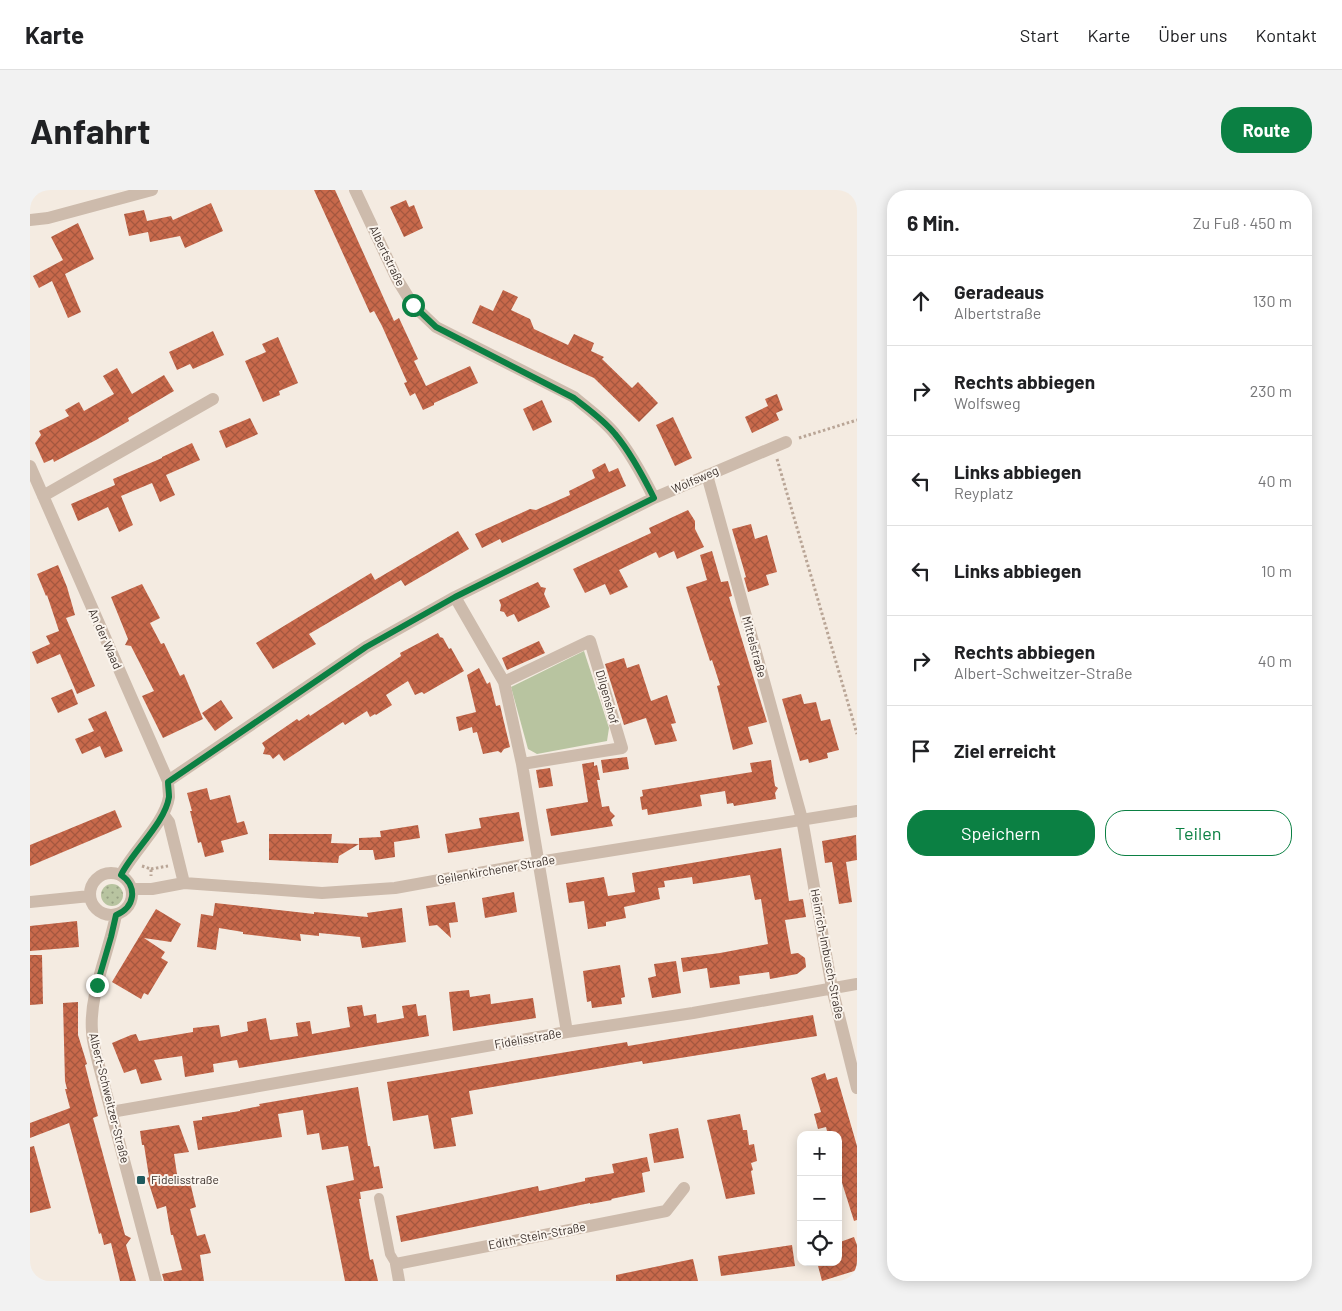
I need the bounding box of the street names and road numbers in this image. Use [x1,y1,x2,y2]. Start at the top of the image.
street label: Albertstraße [367,223,409,288]
street label: Wolfsweg [669,463,720,496]
street label: An der Waad [86,606,125,671]
street label: Mittelstraße [740,614,770,679]
street label: Dilgenshof [594,668,622,725]
street label: Geilenkirchener Straße [436,852,556,886]
street label: Heinrich-Imbusch-Straße [808,887,848,1020]
street label: Fidelisstraße [493,1025,562,1051]
street label: Albert-Schweitzer-Straße [87,1031,133,1164]
street label: Edith-Stein-Straße [487,1219,587,1251]

